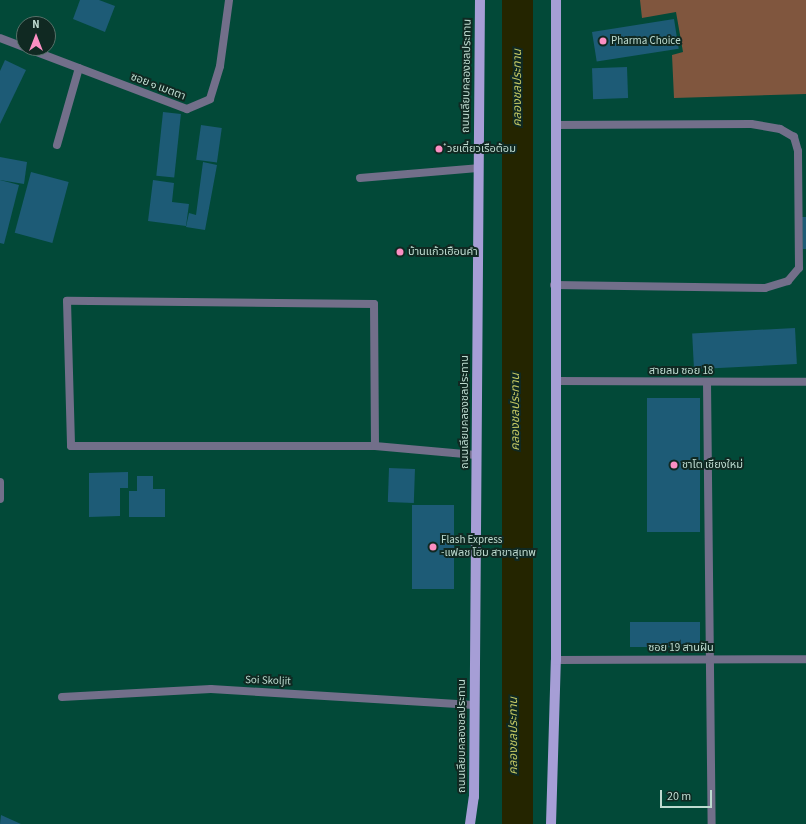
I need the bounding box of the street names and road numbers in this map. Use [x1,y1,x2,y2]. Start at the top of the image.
street label: ถนนเลียบคลองชลประทาน [459,19,475,133]
street label: ซอย ๑ เมตตา [129,70,187,104]
street label: ถนนเลียบคลองชลประทาน [458,355,472,469]
street label: สายลม ซอย 18 [649,364,713,378]
street label: ซอย 19 สานฝัน [648,641,714,655]
street label: Soi Skoljit [245,674,291,688]
street label: ถนนเลียบคลองชลประทาน [455,679,469,793]

